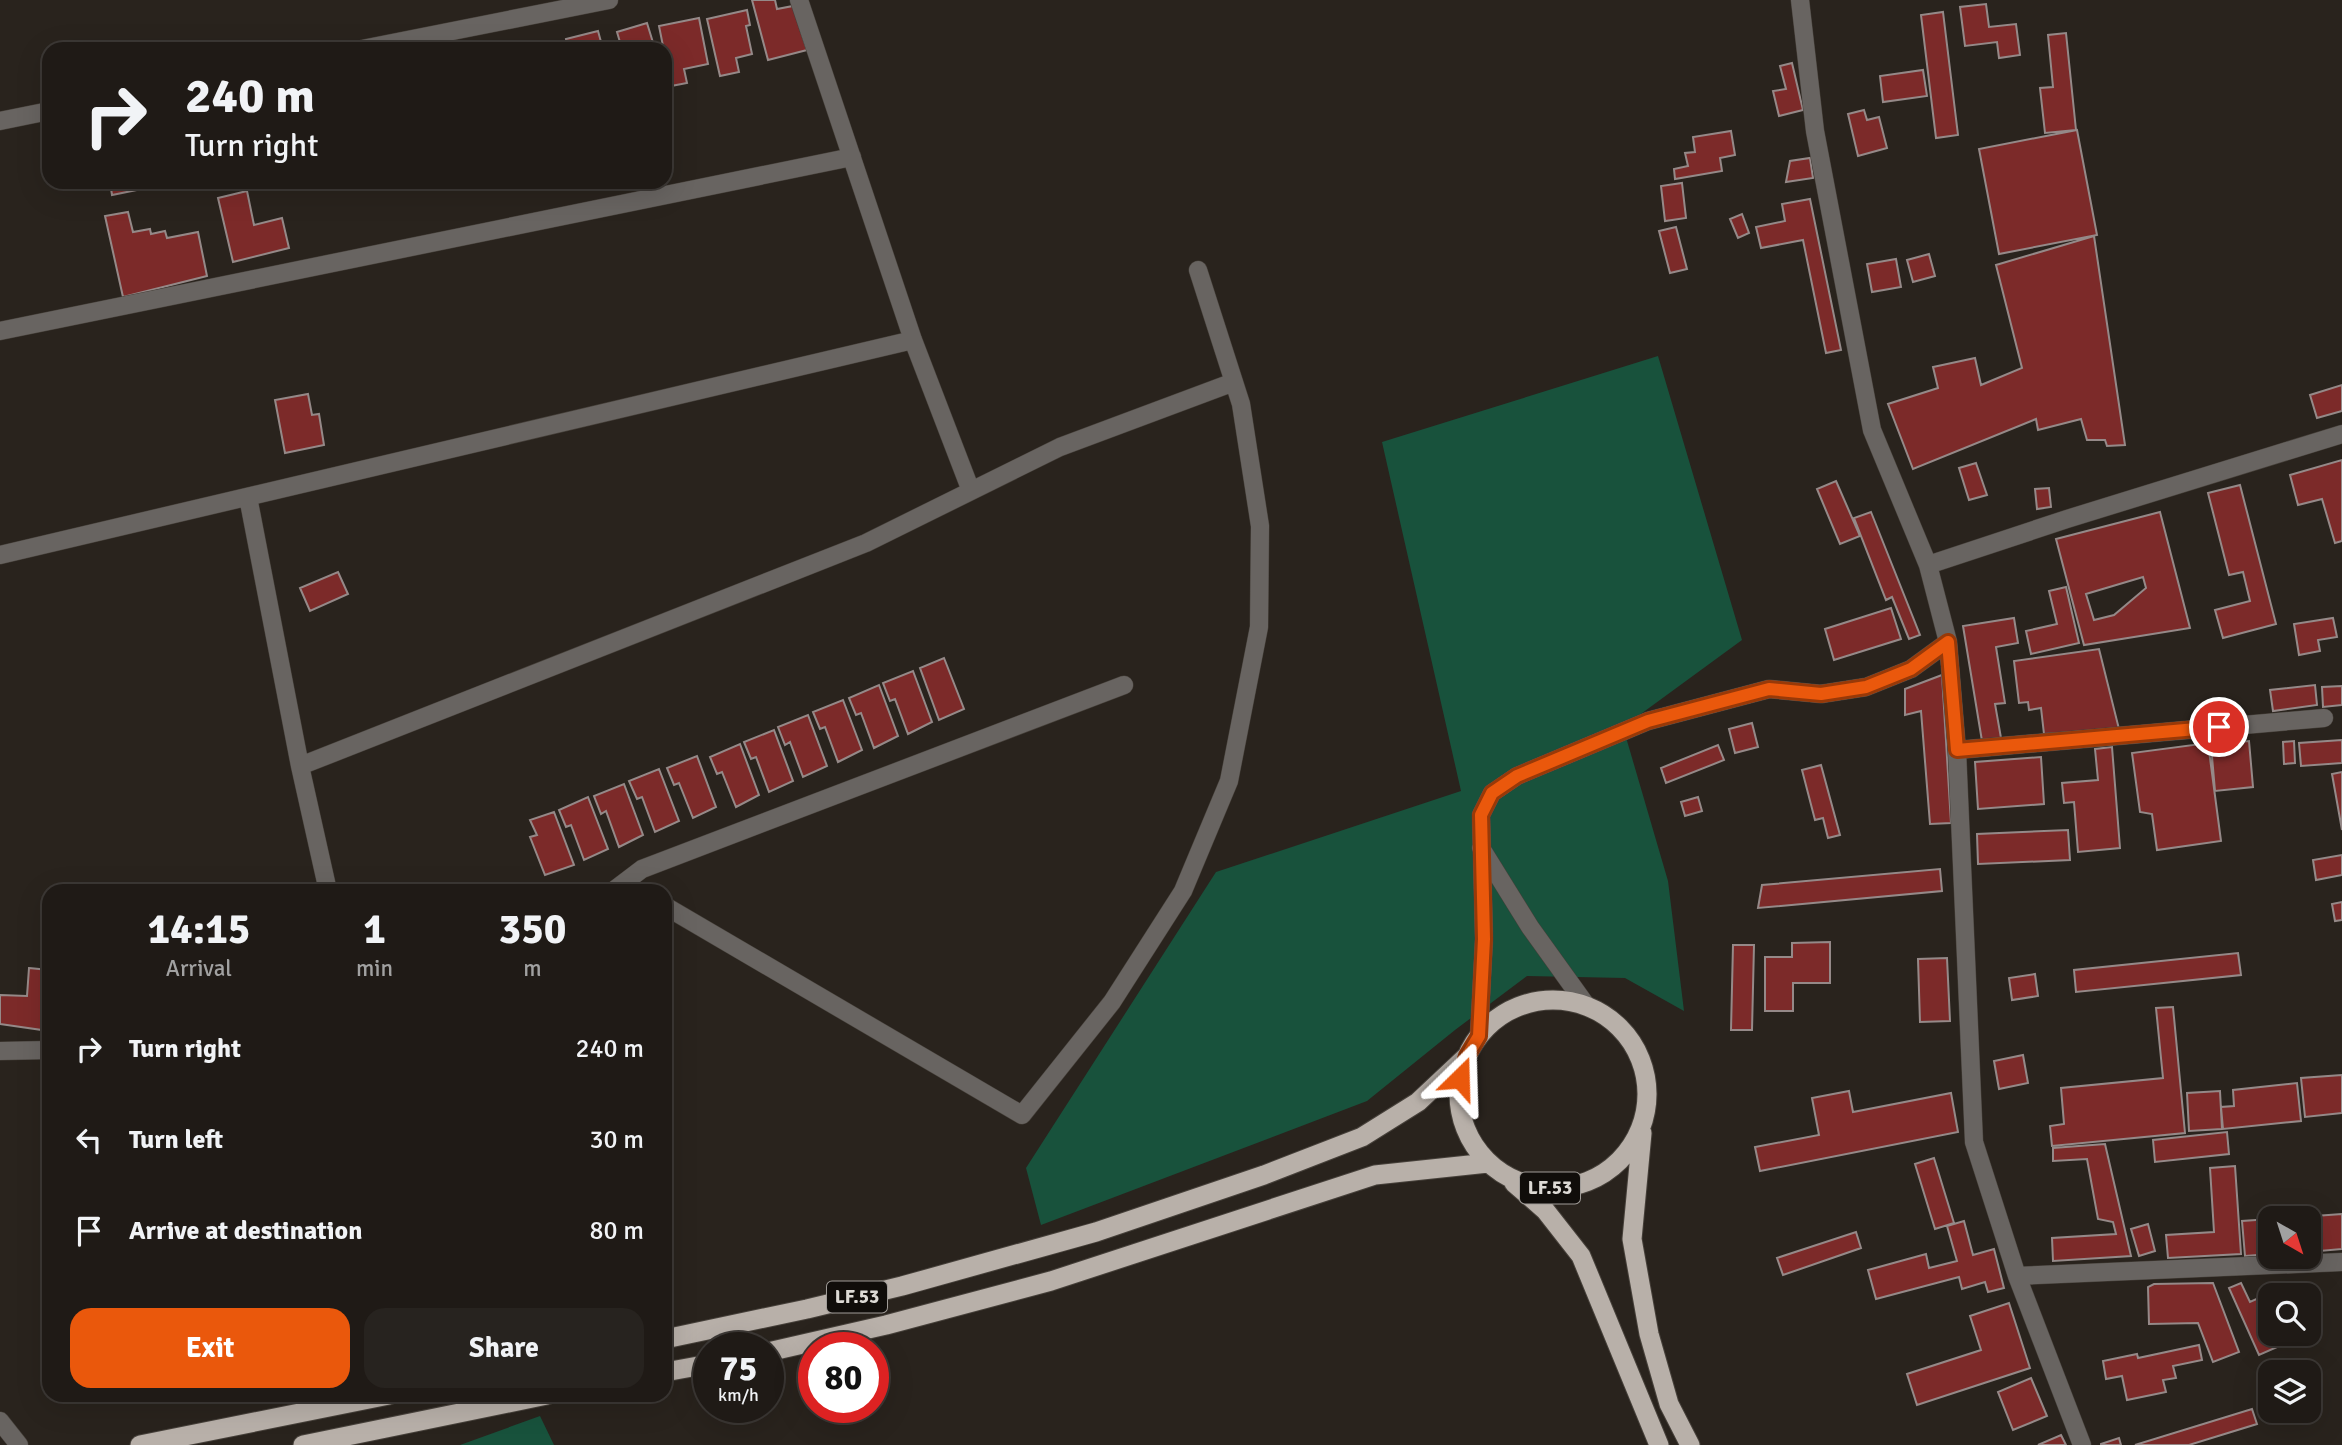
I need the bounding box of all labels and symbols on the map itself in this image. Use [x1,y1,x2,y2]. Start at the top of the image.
pin [2189,697,2249,757]
position arrow [1423,1041,1497,1115]
road number: LF.53 [1520,1172,1580,1204]
north arrow [2258,1206,2320,1269]
road number: LF.53 [827,1282,887,1312]
speed limit sign: 80 [798,1332,889,1423]

